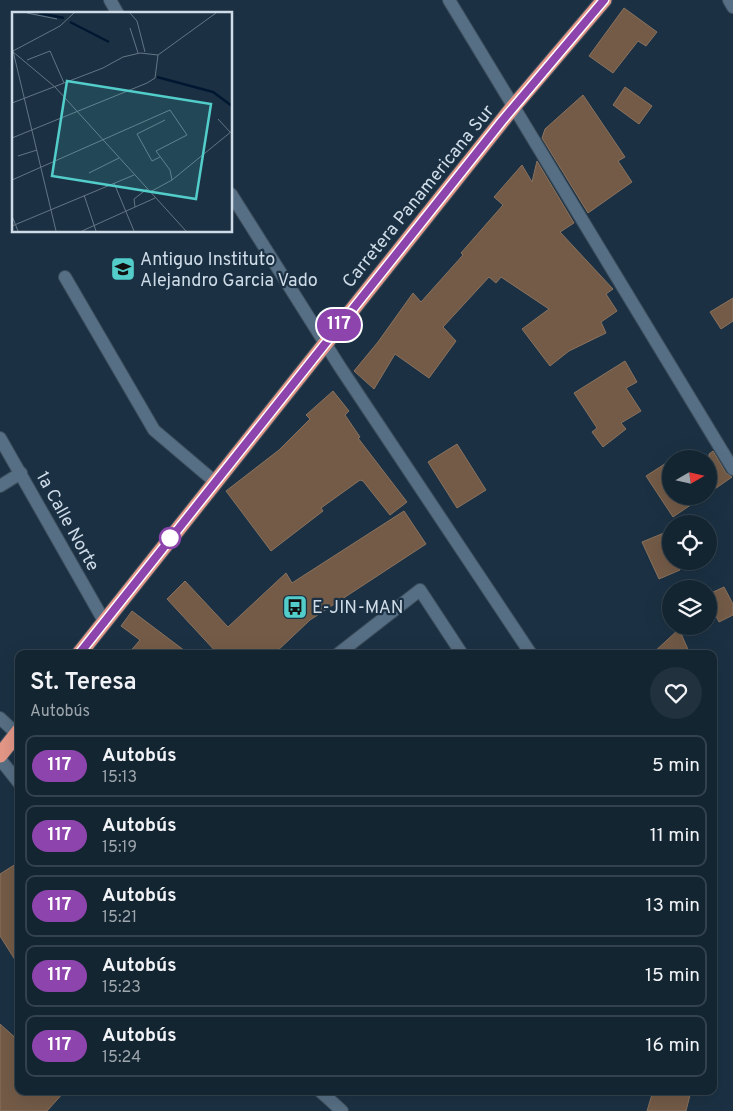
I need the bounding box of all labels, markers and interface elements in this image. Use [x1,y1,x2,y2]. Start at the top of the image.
inset map [12,12,232,232]
street label: Carretera Panamericana Sur [338,101,500,293]
place label: Antiguo Instituto Alejandro Garcia Vado [140,249,318,293]
school or university icon: Antiguo Instituto Alejandro Garcia Vado [110,256,136,282]
line badge: 117 [310,309,368,341]
text: 117 [327,313,351,336]
north arrow [662,450,718,505]
map controls [662,450,717,635]
street label: 1a Calle Norte [30,468,104,576]
button: locate [662,515,717,570]
unlabelled marker [159,527,181,549]
button: layers [662,580,717,635]
bus stop icon: E-JIN-MAN [282,594,308,620]
place label: E-JIN-MAN [312,597,403,620]
button: heart [650,667,702,719]
text: St. Teresa [30,668,137,698]
text: Autobús [30,702,90,722]
text: Autobús [102,744,177,768]
text: 117 [47,754,72,777]
text: 5 min [652,754,700,778]
text: 15:13 [102,768,137,788]
text: Autobús [102,814,177,838]
text: 117 [47,824,72,847]
text: 11 min [650,824,700,848]
text: 15:19 [102,838,137,858]
text: Autobús [102,884,177,908]
text: 117 [47,894,72,917]
text: 13 min [645,894,700,918]
text: 15:21 [102,908,137,928]
text: Autobús [102,954,177,978]
text: 117 [47,964,72,987]
text: 15 min [645,964,700,988]
text: 15:23 [102,978,141,998]
text: Autobús [102,1024,177,1048]
text: 117 [47,1034,72,1057]
text: 16 min [645,1034,700,1058]
text: 15:24 [102,1048,141,1068]

